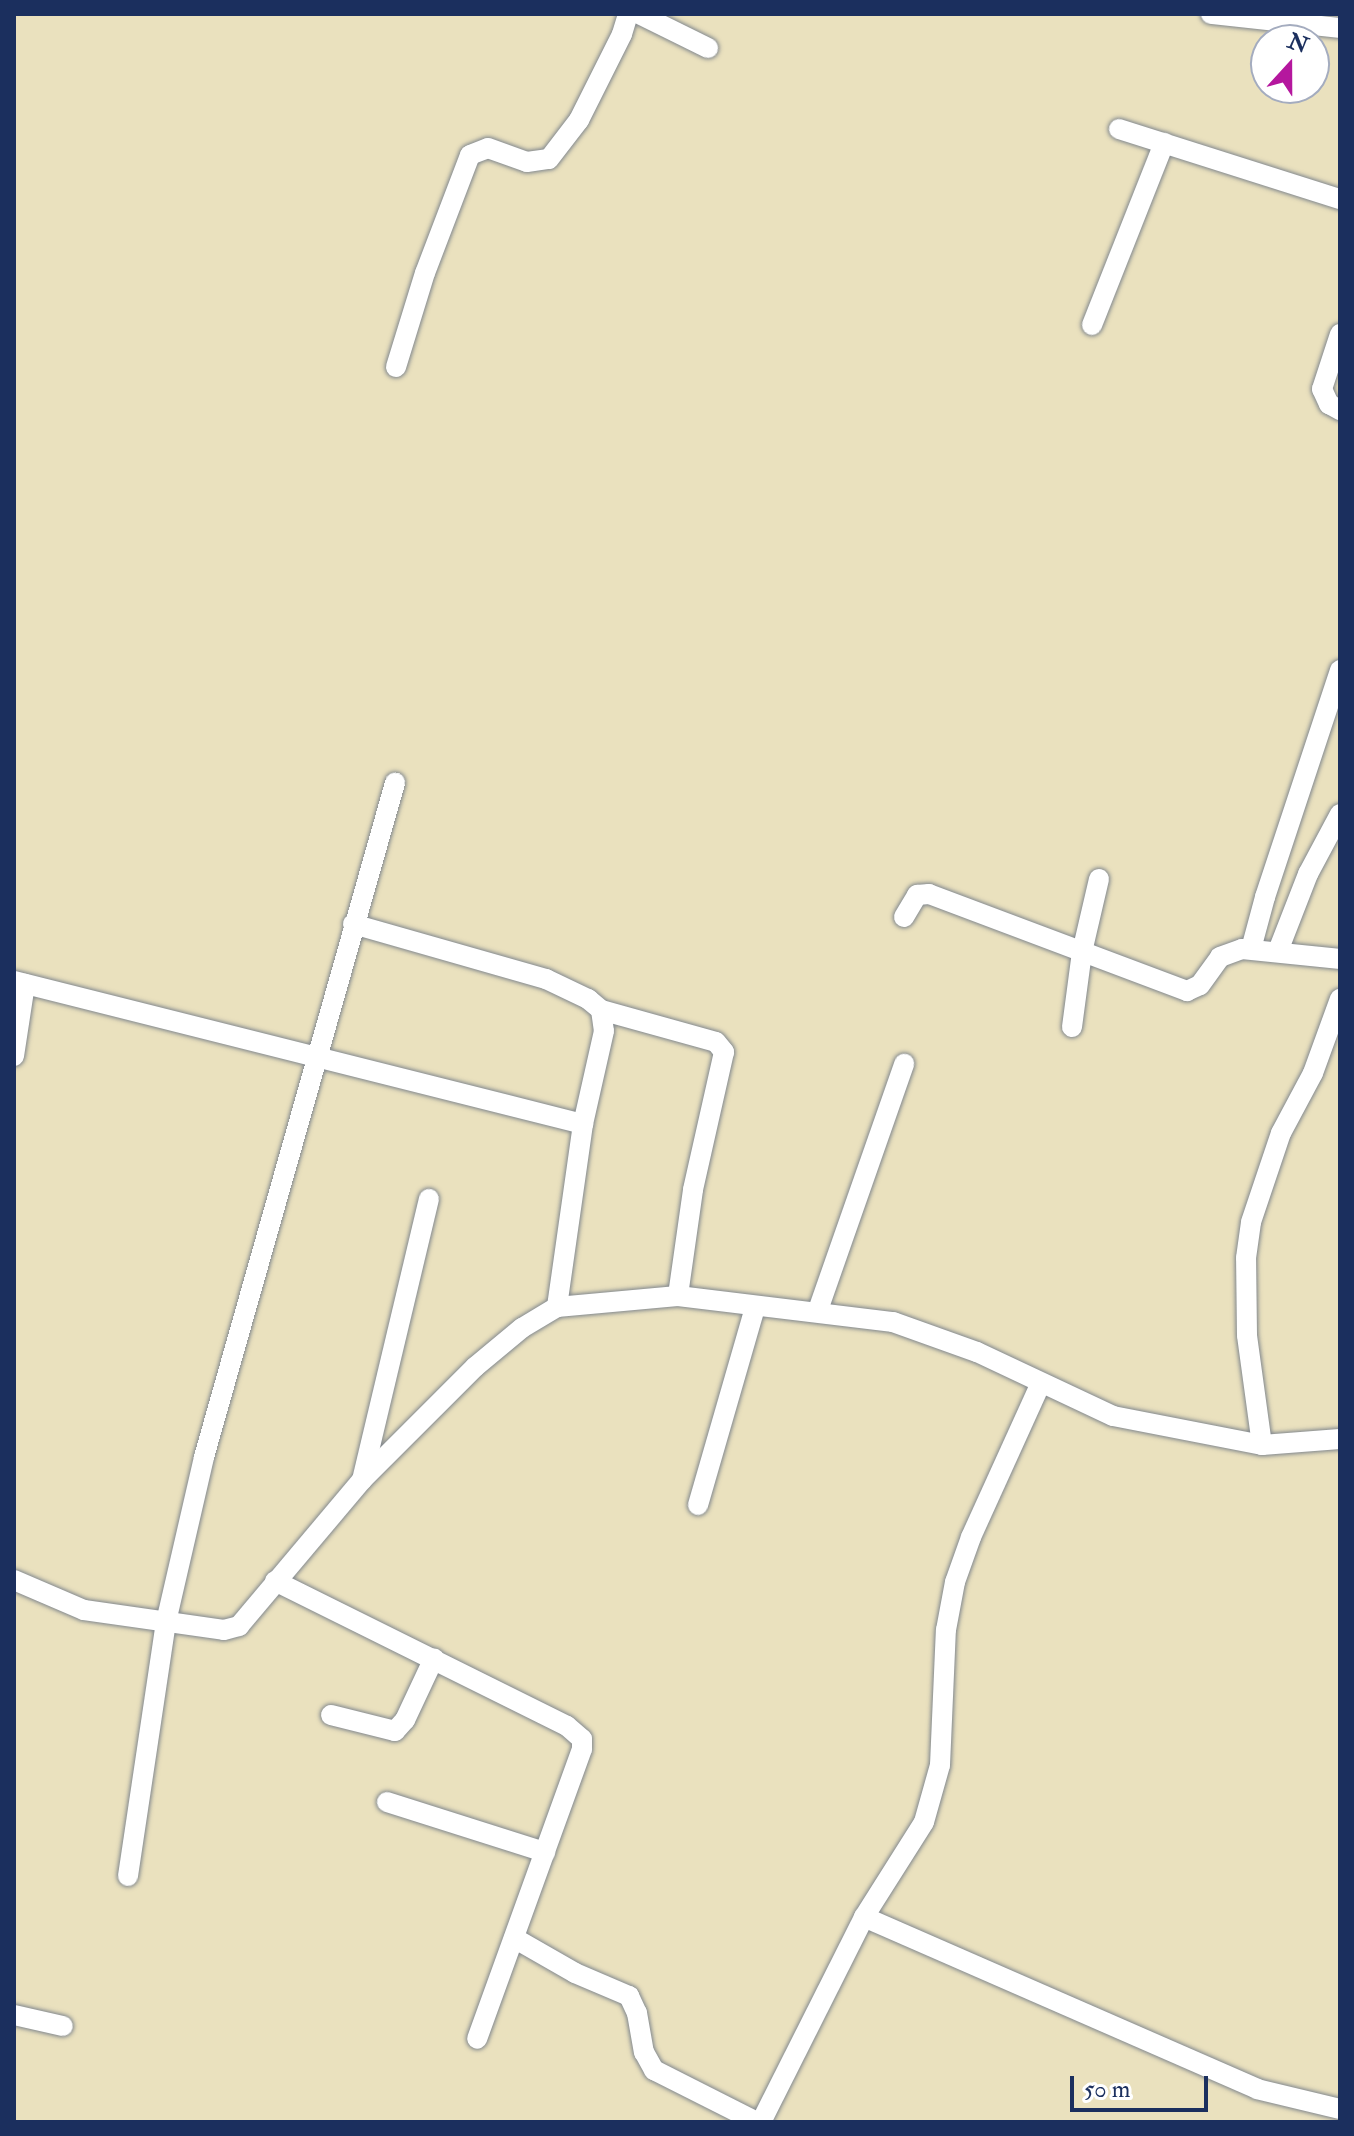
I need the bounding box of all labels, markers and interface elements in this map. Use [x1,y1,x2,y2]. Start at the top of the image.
north arrow [1250,24,1330,104]
text: N [1284,27,1312,60]
scale bar [1074,2060,1212,2110]
text: 50 m [1084,2074,1130,2105]

